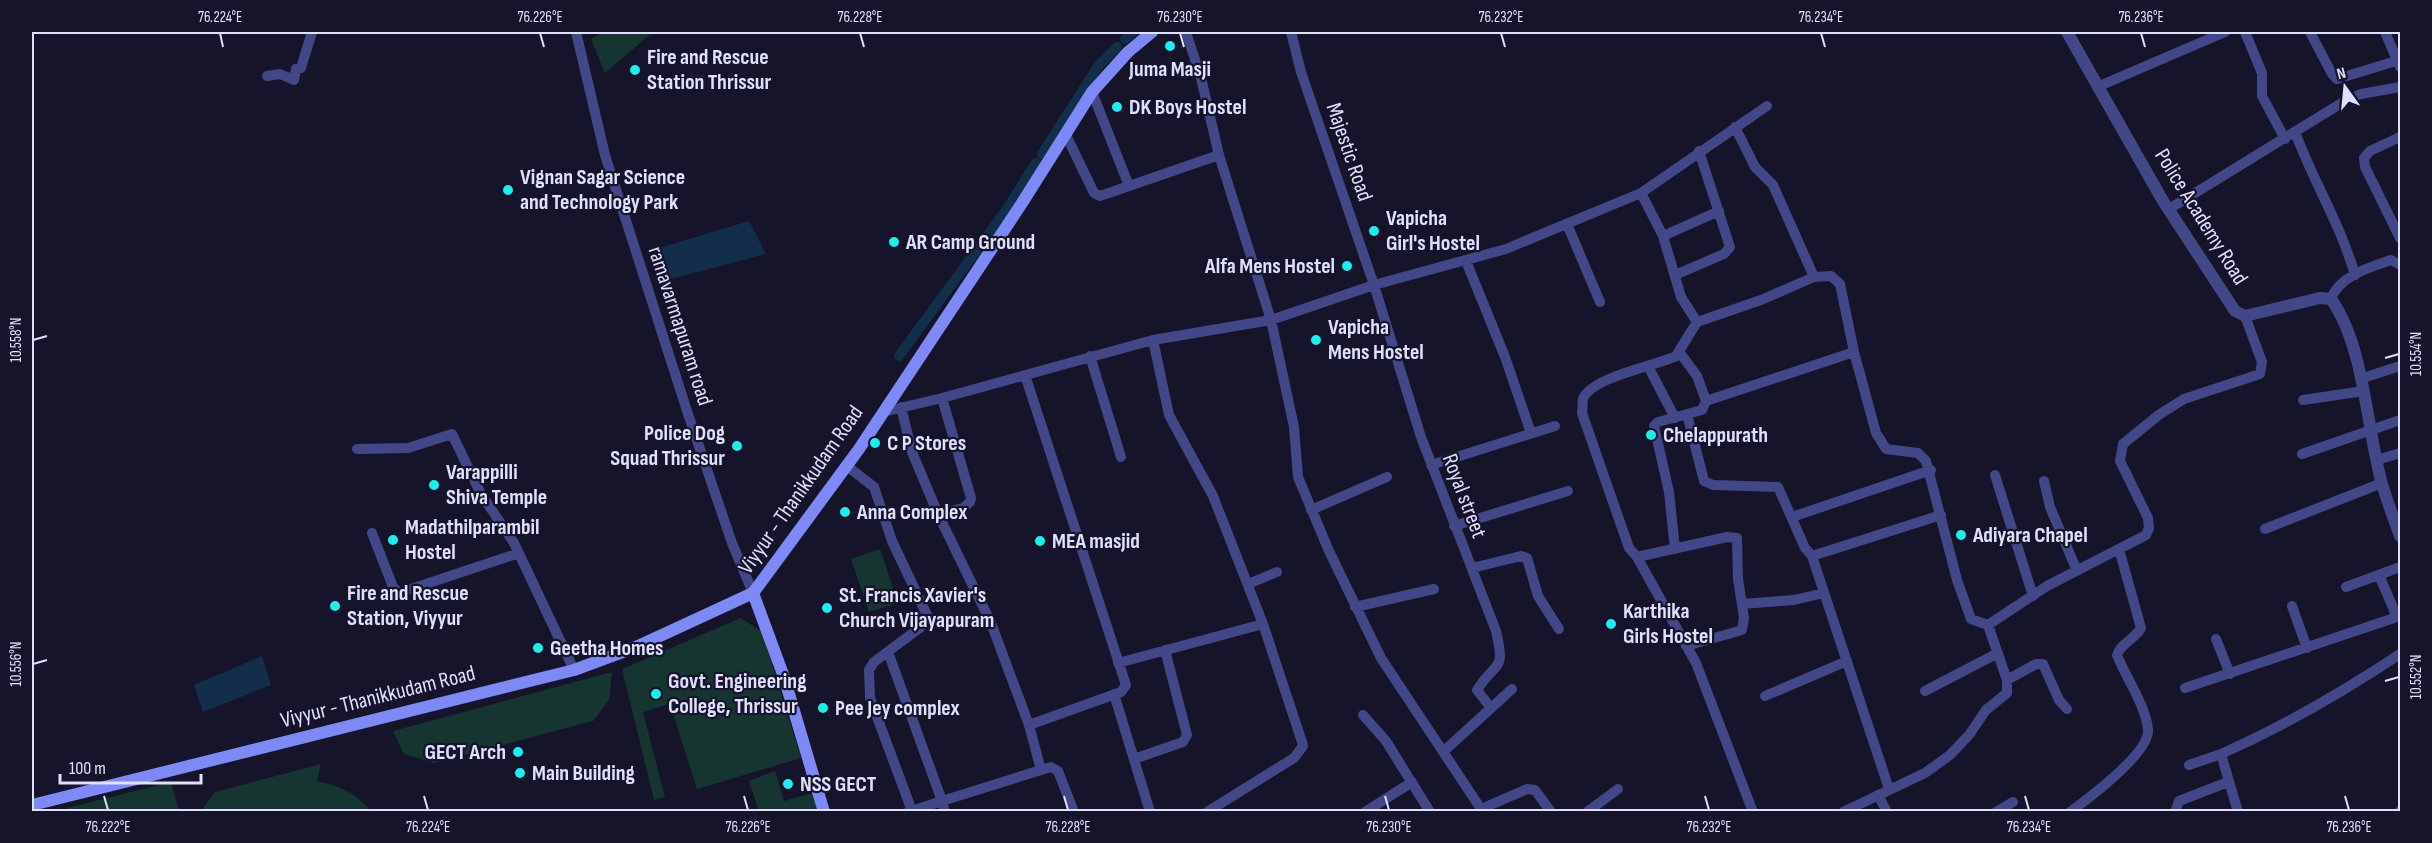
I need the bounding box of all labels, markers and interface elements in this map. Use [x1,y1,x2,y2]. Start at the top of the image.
text: 76.224°E [198,8,242,27]
text: 76.226°E [517,8,563,27]
text: 76.228°E [838,8,882,27]
text: 76.230°E [1157,8,1203,27]
text: 76.232°E [1479,8,1523,27]
text: 76.234°E [1799,8,1843,27]
text: 76.236°E [2118,8,2164,27]
marker: Juma Masji [1163,39,1177,53]
place label: Fire and Rescue Station Thrissur [647,44,771,96]
place label: Juma Masji [1128,56,1211,83]
north arrow [2315,57,2375,117]
marker: Fire and Rescue Station Thrissur [628,63,642,77]
text: N [2335,64,2348,84]
place label: DK Boys Hostel [1129,94,1246,121]
street label: Majestic Road [1320,99,1378,205]
marker: DK Boys Hostel [1110,100,1124,114]
street label: Police Academy Road [2148,144,2254,290]
place label: Vignan Sagar Science and Technology Park [520,164,685,216]
marker: Vignan Sagar Science and Technology Park [501,183,515,197]
place label: Vapicha Girl's Hostel [1386,205,1480,257]
marker: Vapicha Girl's Hostel [1367,224,1381,238]
place label: AR Camp Ground [905,229,1035,256]
marker: AR Camp Ground [887,235,901,249]
street label: ramavarmapuram road [642,243,718,409]
place label: Alfa Mens Hostel [1204,253,1335,280]
marker: Alfa Mens Hostel [1340,259,1354,273]
place label: Vapicha Mens Hostel [1328,314,1424,366]
text: 10.558°N [7,318,26,362]
text: 10.554°N [2407,332,2426,376]
marker: Vapicha Mens Hostel [1309,333,1323,347]
street label: Viyyur - Thanikkudam Road [733,400,869,580]
place label: Police Dog Squad Thrissur [610,420,725,472]
place label: Chelappurath [1663,422,1768,449]
marker: Chelappurath [1644,428,1658,442]
place label: C P Stores [887,430,966,457]
marker: C P Stores [868,436,882,450]
marker: Police Dog Squad Thrissur [730,439,744,453]
street label: Royal street [1436,450,1492,542]
place label: Varappilli Shiva Temple [446,459,547,511]
marker: Varappilli Shiva Temple [427,478,441,492]
place label: Anna Complex [856,499,967,526]
marker: Anna Complex [838,505,852,519]
place label: Madathilparambil Hostel [405,514,540,566]
place label: Adiyara Chapel [1972,522,2088,549]
place label: MEA masjid [1052,528,1140,555]
marker: Adiyara Chapel [1954,528,1968,542]
marker: Madathilparambil Hostel [386,533,400,547]
marker: MEA masjid [1033,534,1047,548]
place label: Fire and Rescue Station, Viyyur [347,580,469,632]
place label: St. Francis Xavier's Church Vijayapuram [839,582,994,634]
place label: Karthika Girls Hostel [1623,598,1713,650]
marker: Fire and Rescue Station, Viyyur [328,599,342,613]
marker: St. Francis Xavier's Church Vijayapuram [820,601,834,615]
marker: Karthika Girls Hostel [1604,617,1618,631]
place label: Geetha Homes [550,635,664,662]
marker: Geetha Homes [531,641,545,655]
text: 10.556°N [7,642,26,686]
text: 10.552°N [2407,655,2426,699]
street label: Viyyur - Thanikkudam Road [278,660,478,734]
place label: Govt. Engineering College, Thrissur [668,668,806,720]
marker: Govt. Engineering College, Thrissur [649,687,663,701]
place label: Pee Jey complex [835,695,960,722]
marker: Pee Jey complex [816,701,830,715]
place label: GECT Arch [425,739,506,766]
marker: GECT Arch [511,745,525,759]
scale bar [60,747,201,785]
text: 100 m [69,758,106,779]
place label: Main Building [532,760,635,787]
marker: Main Building [513,766,527,780]
place label: NSS GECT [800,771,877,798]
marker: NSS GECT [781,777,795,791]
text: 76.222°E [86,818,130,837]
text: 76.224°E [406,818,450,837]
text: 76.226°E [725,818,771,837]
text: 76.228°E [1046,818,1090,837]
text: 76.230°E [1366,818,1412,837]
text: 76.232°E [1687,818,1731,837]
text: 76.234°E [2007,818,2051,837]
text: 76.236°E [2326,818,2372,837]

